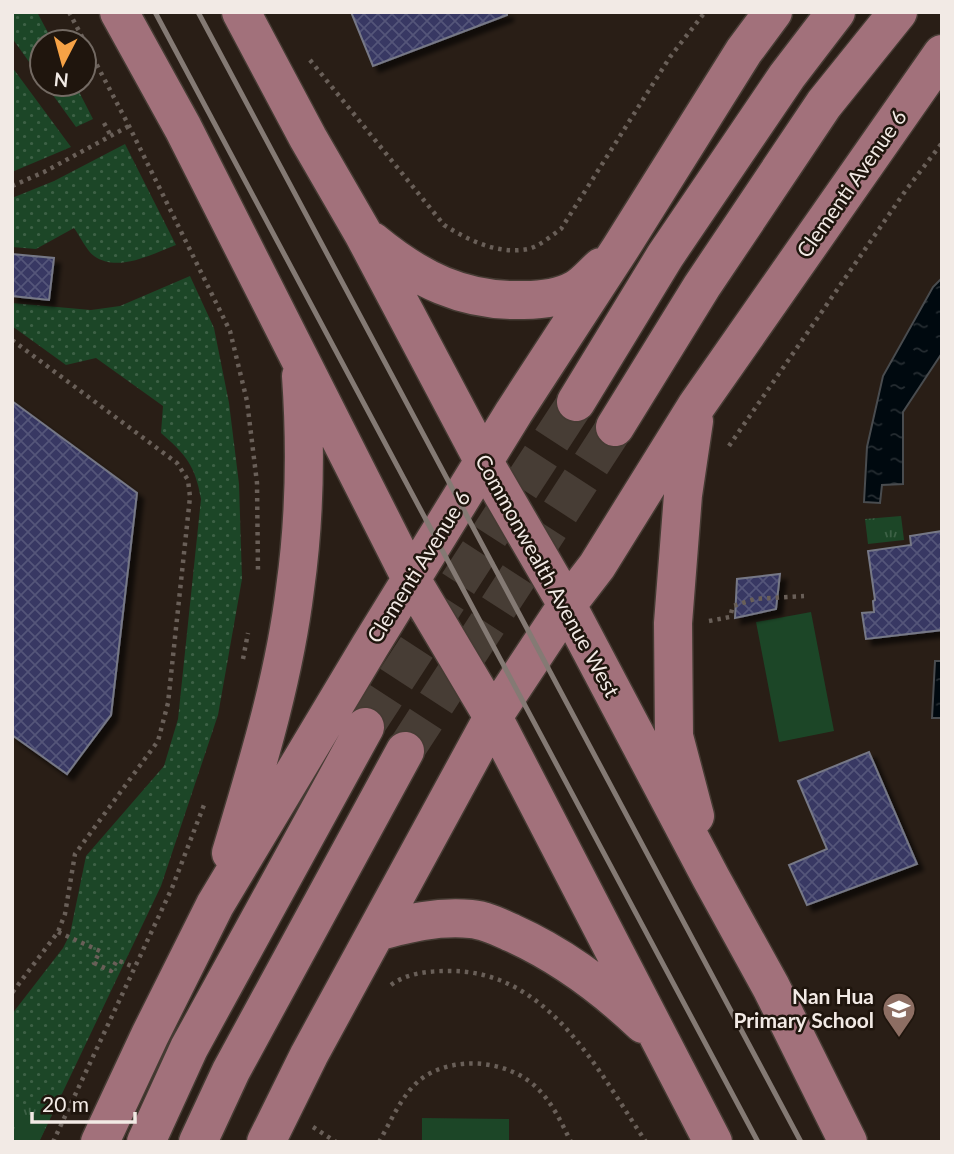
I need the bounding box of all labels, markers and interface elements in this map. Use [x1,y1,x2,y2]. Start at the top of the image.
north arrow [28,28,98,98]
text: N [53,68,70,93]
street label: Clementi Avenue 6 [790,104,911,262]
street label: Commonwealth Avenue West [471,450,626,701]
street label: Clementi Avenue 6 [361,486,475,647]
place label: Nan Hua Primary School [733,983,874,1032]
school or university icon: Nan Hua Primary School [880,990,918,1039]
scale bar [32,1080,135,1124]
text: 20 m [42,1091,89,1116]

